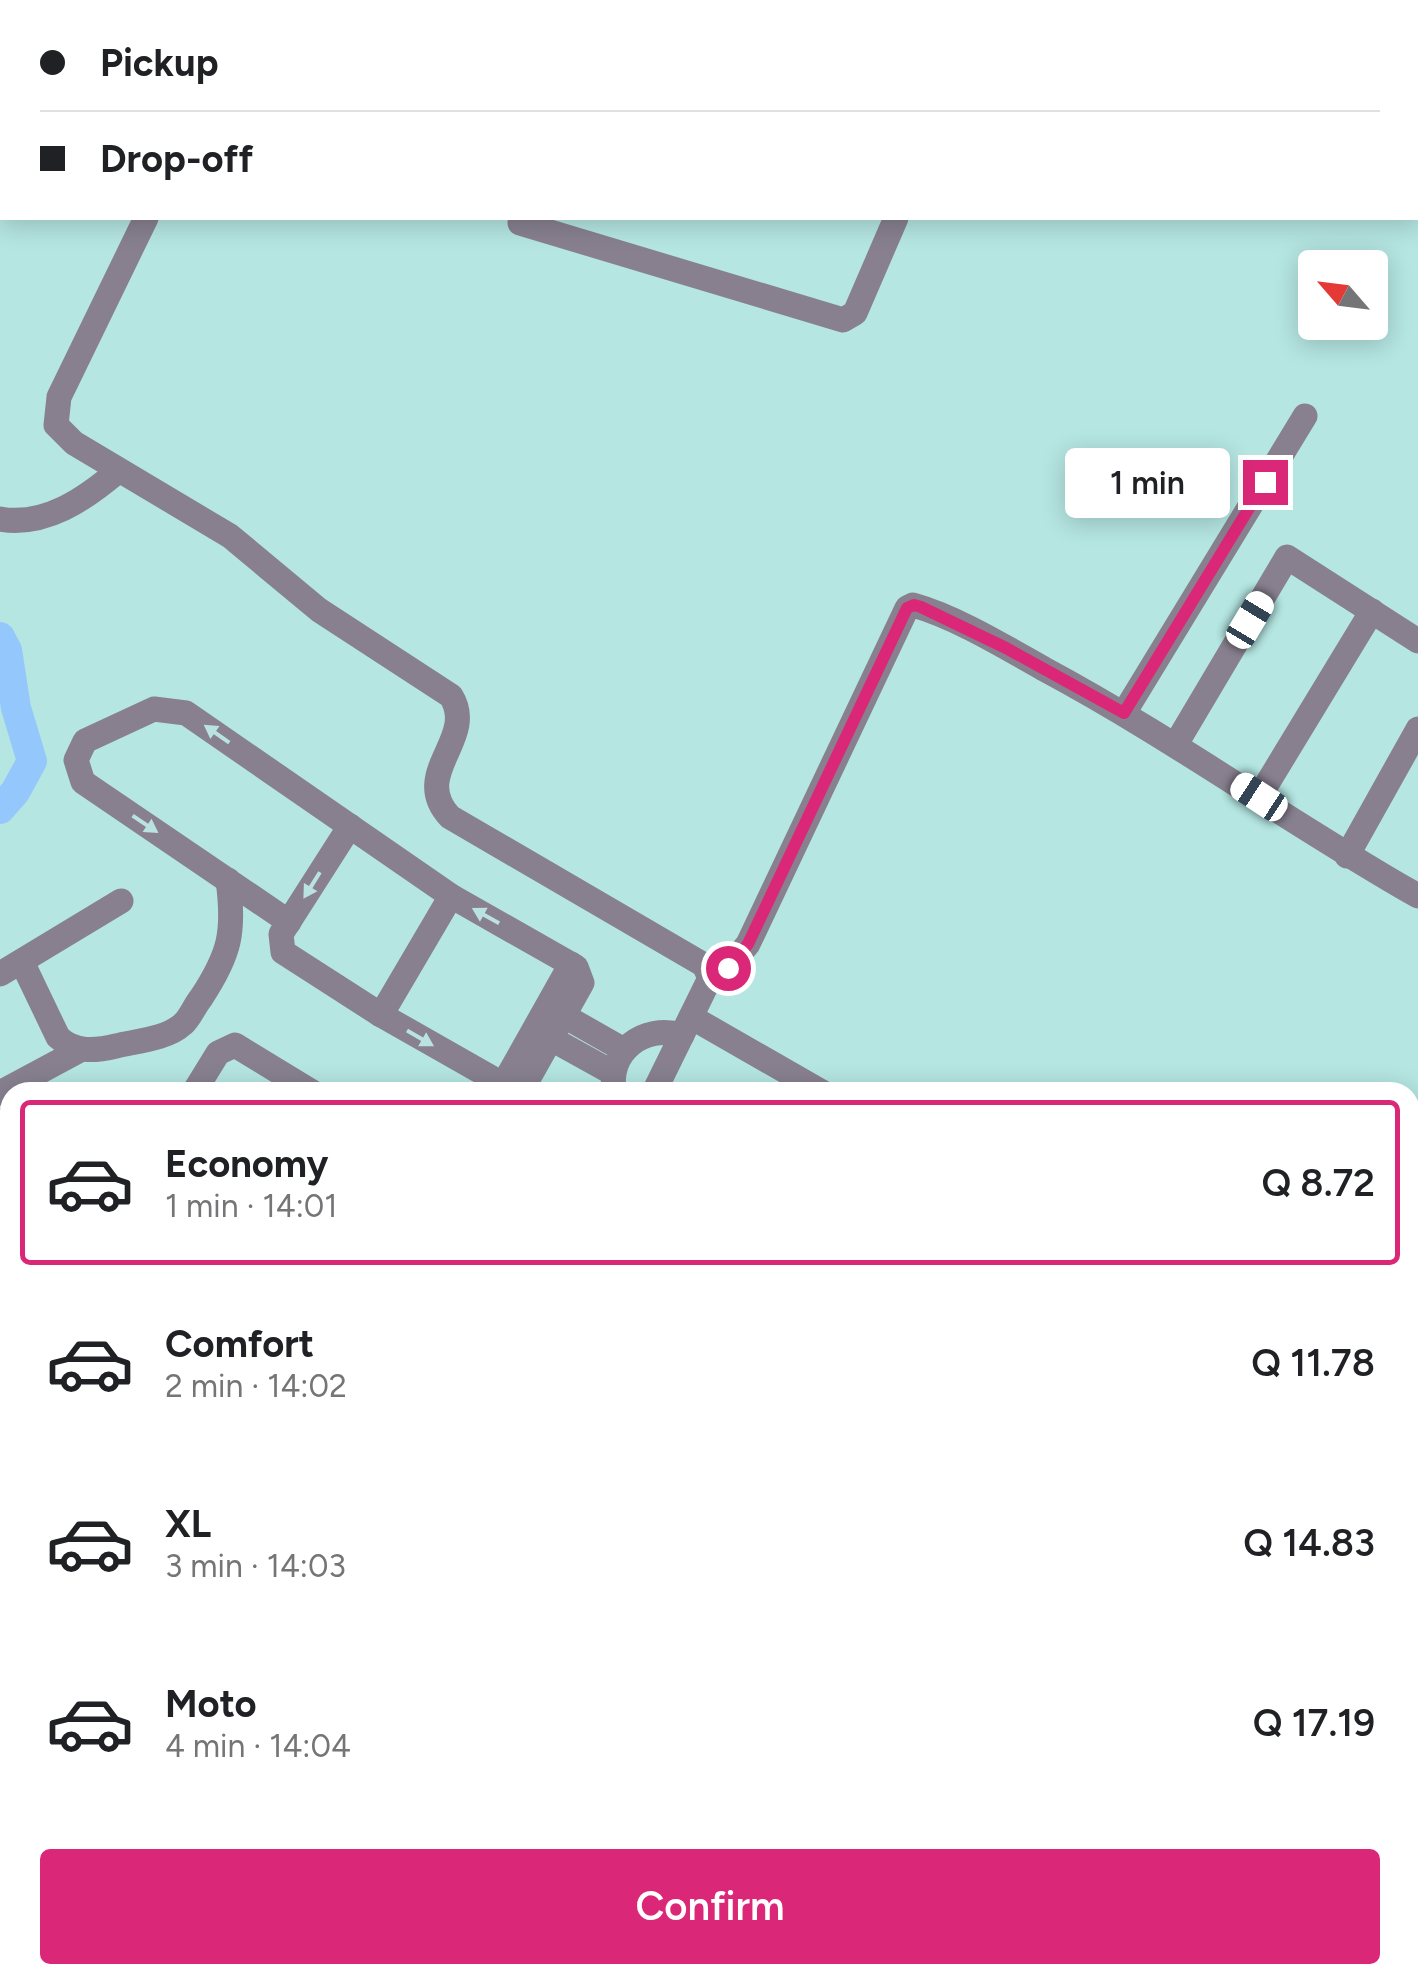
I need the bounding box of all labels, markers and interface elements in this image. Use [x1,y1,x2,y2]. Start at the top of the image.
text: Pickup [100,40,218,86]
text: Drop-off [100,136,253,182]
north arrow [1298,250,1388,340]
map controls [1298,250,1388,340]
callout: 1 min [1065,447,1230,517]
route end [1243,460,1288,505]
text: 1 min [1110,464,1185,502]
car [1222,587,1278,653]
one-way arrow [204,725,230,744]
car [1226,768,1292,826]
one-way arrow [131,814,158,832]
one-way arrow [303,872,322,899]
one-way arrow [472,907,500,925]
route start [706,946,751,991]
one-way arrow [406,1029,434,1046]
icon: car [45,1138,135,1228]
text: Economy [165,1141,328,1187]
text: Q 8.72 [1261,1160,1375,1206]
text: 1 min · 14:01 [165,1187,337,1225]
icon: car [45,1318,135,1408]
text: Comfort [165,1321,314,1367]
text: Q 11.78 [1251,1340,1375,1386]
text: 2 min · 14:02 [165,1367,347,1405]
icon: car [45,1498,135,1588]
text: XL [165,1501,211,1547]
text: Q 14.83 [1243,1520,1375,1566]
text: 3 min · 14:03 [165,1547,346,1585]
icon: car [45,1678,135,1768]
text: Moto [165,1681,257,1727]
text: Q 17.19 [1253,1700,1375,1746]
text: 4 min · 14:04 [165,1727,351,1765]
button: Confirm [40,1849,1380,1964]

